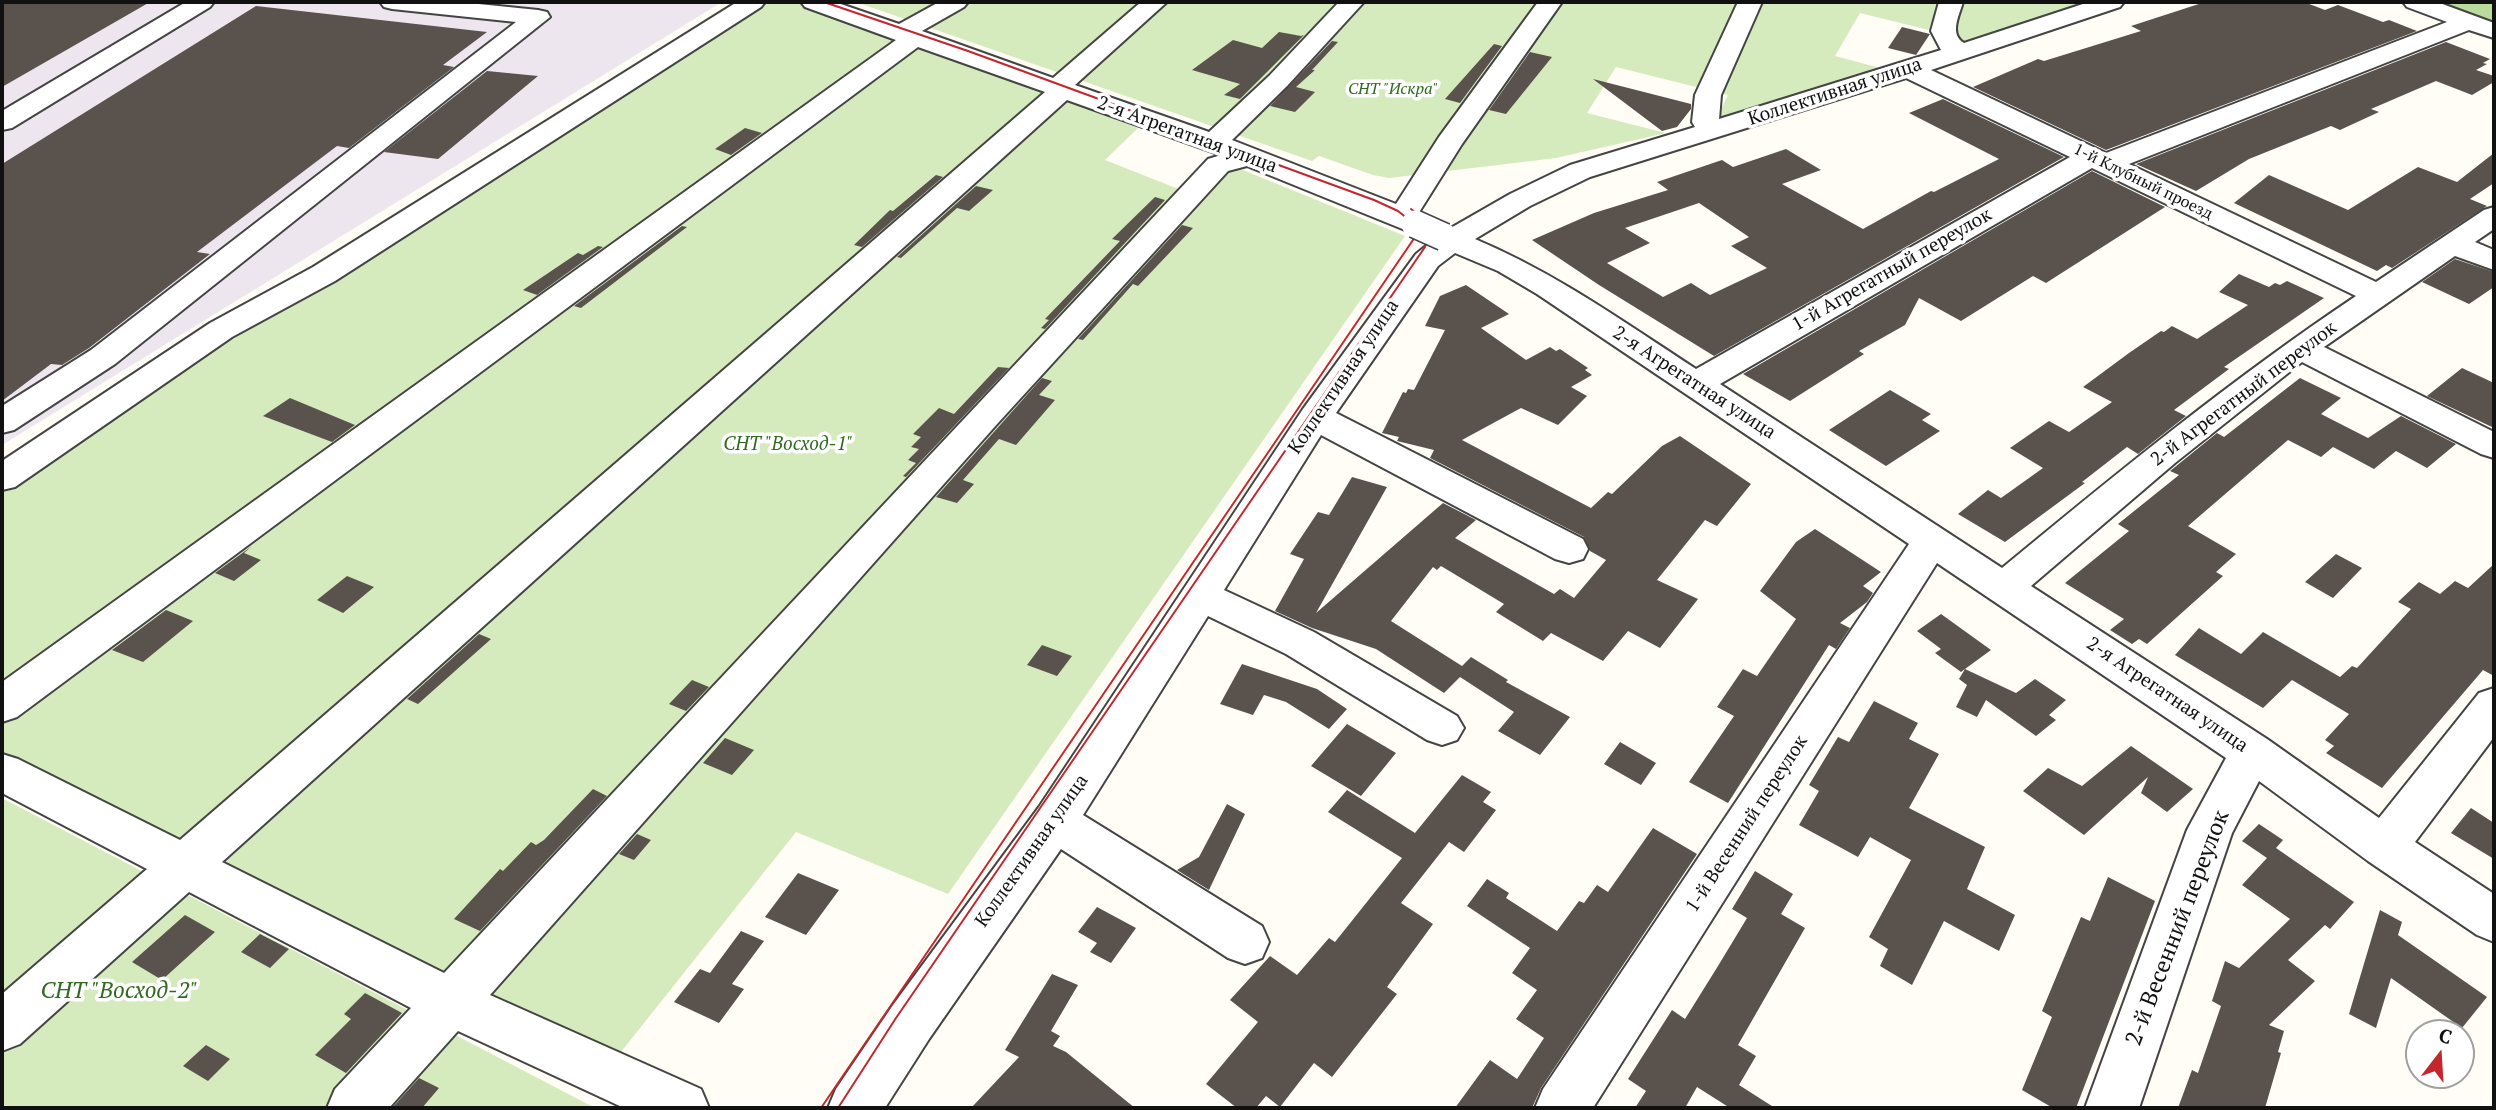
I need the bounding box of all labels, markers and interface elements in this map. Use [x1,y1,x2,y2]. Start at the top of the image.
street label: Коллективная улица [1745,53,1925,131]
park label: СНТ "Искра" [1348,79,1438,99]
street label: 2-я Агрегатная улица [1094,92,1280,178]
street label: 1-й Клубный проезд [2070,140,2216,224]
street label: 1-й Агрегатный переулок [1788,203,1996,337]
street label: Коллективная улица [1284,295,1404,459]
street label: 2-й Агрегатный переулок [2147,317,2341,471]
street label: 2-я Агрегатная улица [1608,322,1780,444]
park label: СНТ "Восход-1" [723,434,853,456]
street label: 2-я Агрегатная улица [2082,632,2252,758]
street label: 1-й Весенний переулок [1681,731,1813,917]
street label: Коллективная улица [971,770,1093,932]
street label: 2-й Весенний переулок [2120,806,2236,1050]
park label: СНТ "Восход-2" [41,977,197,1005]
north arrow [2405,1019,2475,1089]
text: С [2436,1022,2455,1049]

